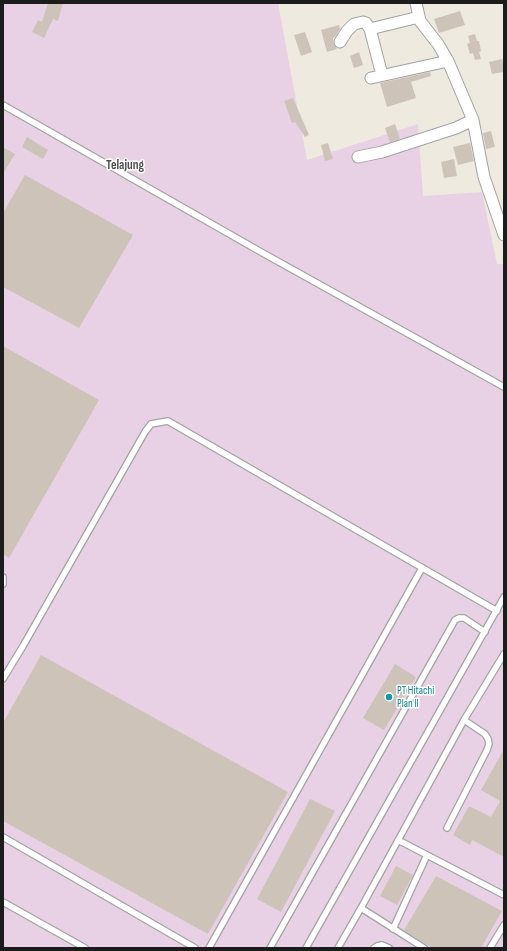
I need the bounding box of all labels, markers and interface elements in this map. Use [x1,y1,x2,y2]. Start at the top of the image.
district label: Telajung [106,158,144,174]
place label: PT Hitachi Plan II [397,684,434,710]
marker: PT Hitachi Plan II [384,692,394,702]

